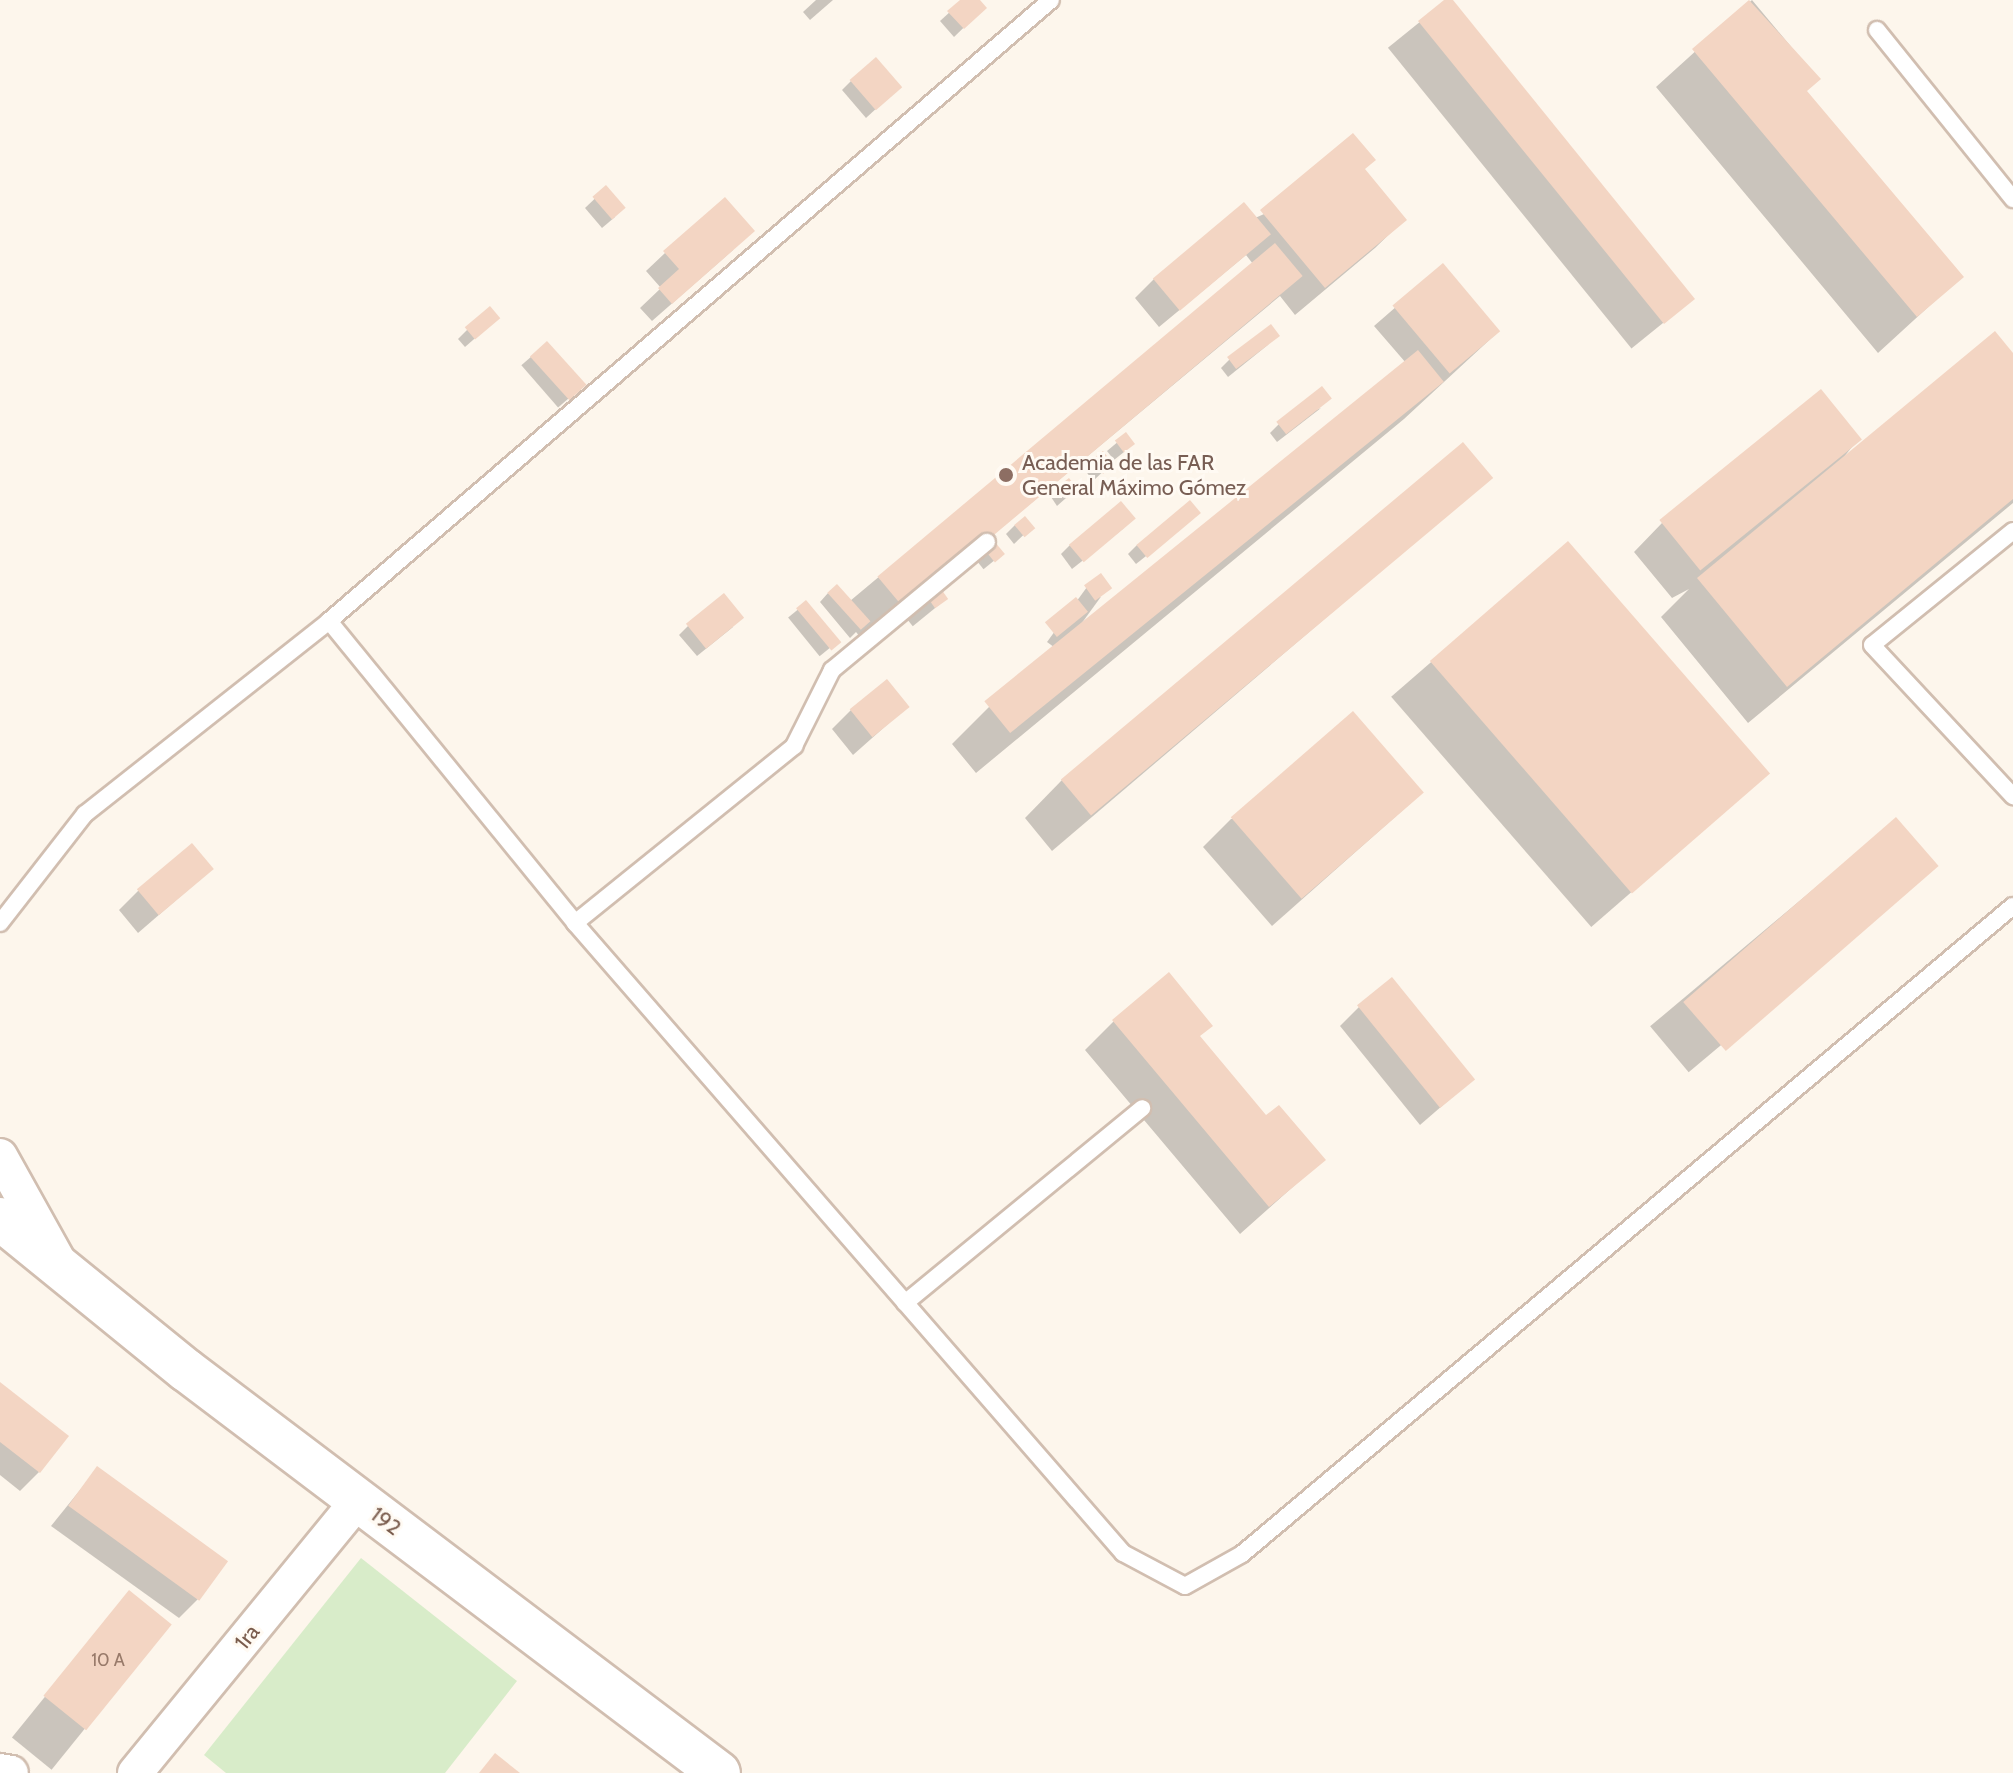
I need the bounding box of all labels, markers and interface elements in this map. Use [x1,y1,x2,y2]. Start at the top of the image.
place label: Academia de las FAR General Máximo Gómez [1022,449,1246,500]
marker: Academia de las FAR General Máximo Gómez [997,466,1015,484]
street label: 192 [366,1501,406,1541]
street label: 1ra [229,1619,265,1655]
house number: 10 A [91,1649,125,1671]

